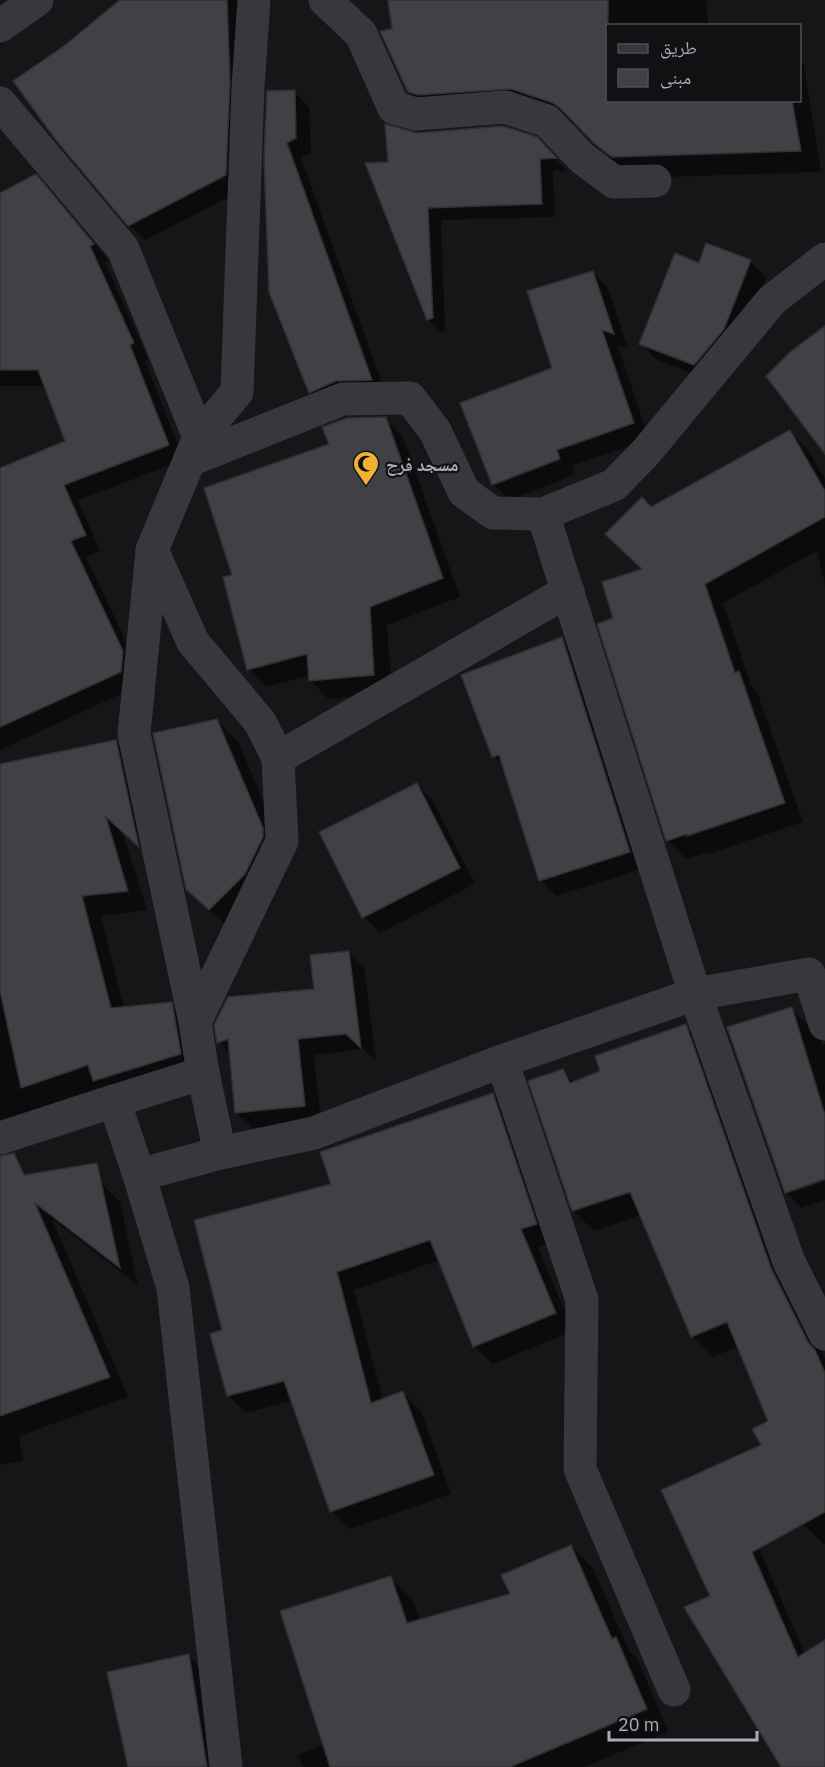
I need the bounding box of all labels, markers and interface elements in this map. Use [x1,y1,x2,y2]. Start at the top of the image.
legend [606,24,801,102]
text: طريق [660,36,697,59]
text: مبنى [660,66,691,89]
mosque icon: مسجد فرح [351,449,381,487]
place label: مسجد فرح [386,453,458,476]
scale bar [609,1704,758,1742]
text: 20 m [618,1713,660,1736]

